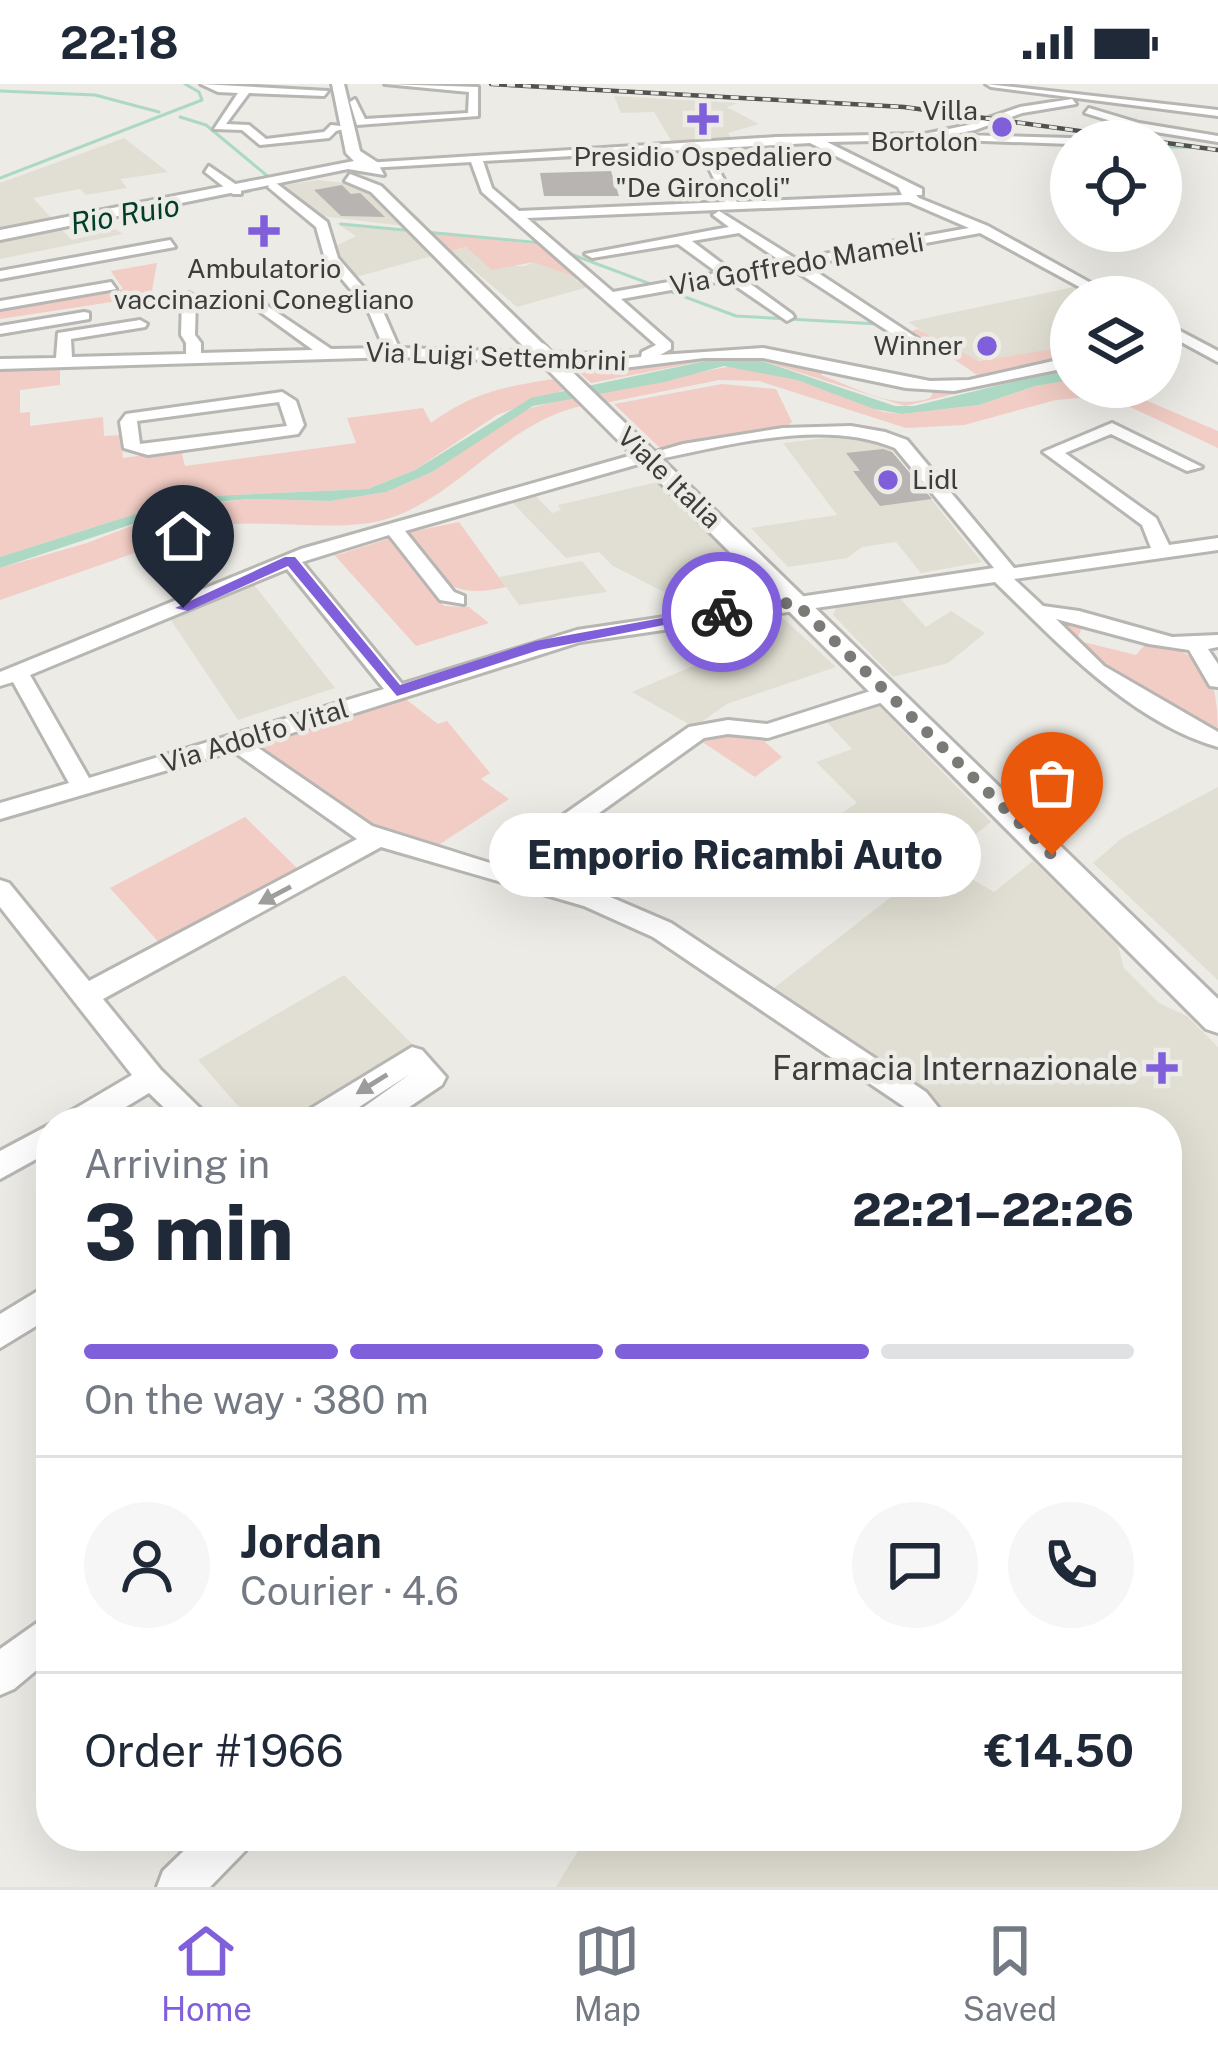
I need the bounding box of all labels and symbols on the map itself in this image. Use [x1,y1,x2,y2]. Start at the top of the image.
place label: Villa Bortolon [871,94,978,157]
marker: Presidio Ospedaliero "De Gironcoli" [687,103,719,135]
marker: Villa Bortolon [989,114,1015,140]
place label: Presidio Ospedaliero "De Gironcoli" [573,140,833,203]
water label: Rio Ruio [67,187,182,241]
marker: Ambulatorio vaccinazioni Conegliano [248,215,280,247]
street label: Via Goffredo Mameli [667,225,926,301]
place label: Ambulatorio vaccinazioni Conegliano [114,252,414,315]
place label: Winner [873,329,963,361]
marker: Winner [974,333,1000,359]
street label: Via Luigi Settembrini [365,335,627,377]
street label: Viale Italia [611,420,728,534]
place label: Lidl [912,463,959,495]
marker: Lidl [875,467,901,493]
pin [132,485,234,608]
courier [662,552,782,672]
street label: Via Adolfo Vital [157,691,352,779]
pin [1001,732,1103,855]
callout: Emporio Ricambi Auto [488,813,980,897]
one-way arrow [258,884,293,904]
place label: Farmacia Internazionale [772,1049,1138,1087]
marker: Farmacia Internazionale [1149,1055,1175,1081]
one-way arrow [356,1072,389,1094]

